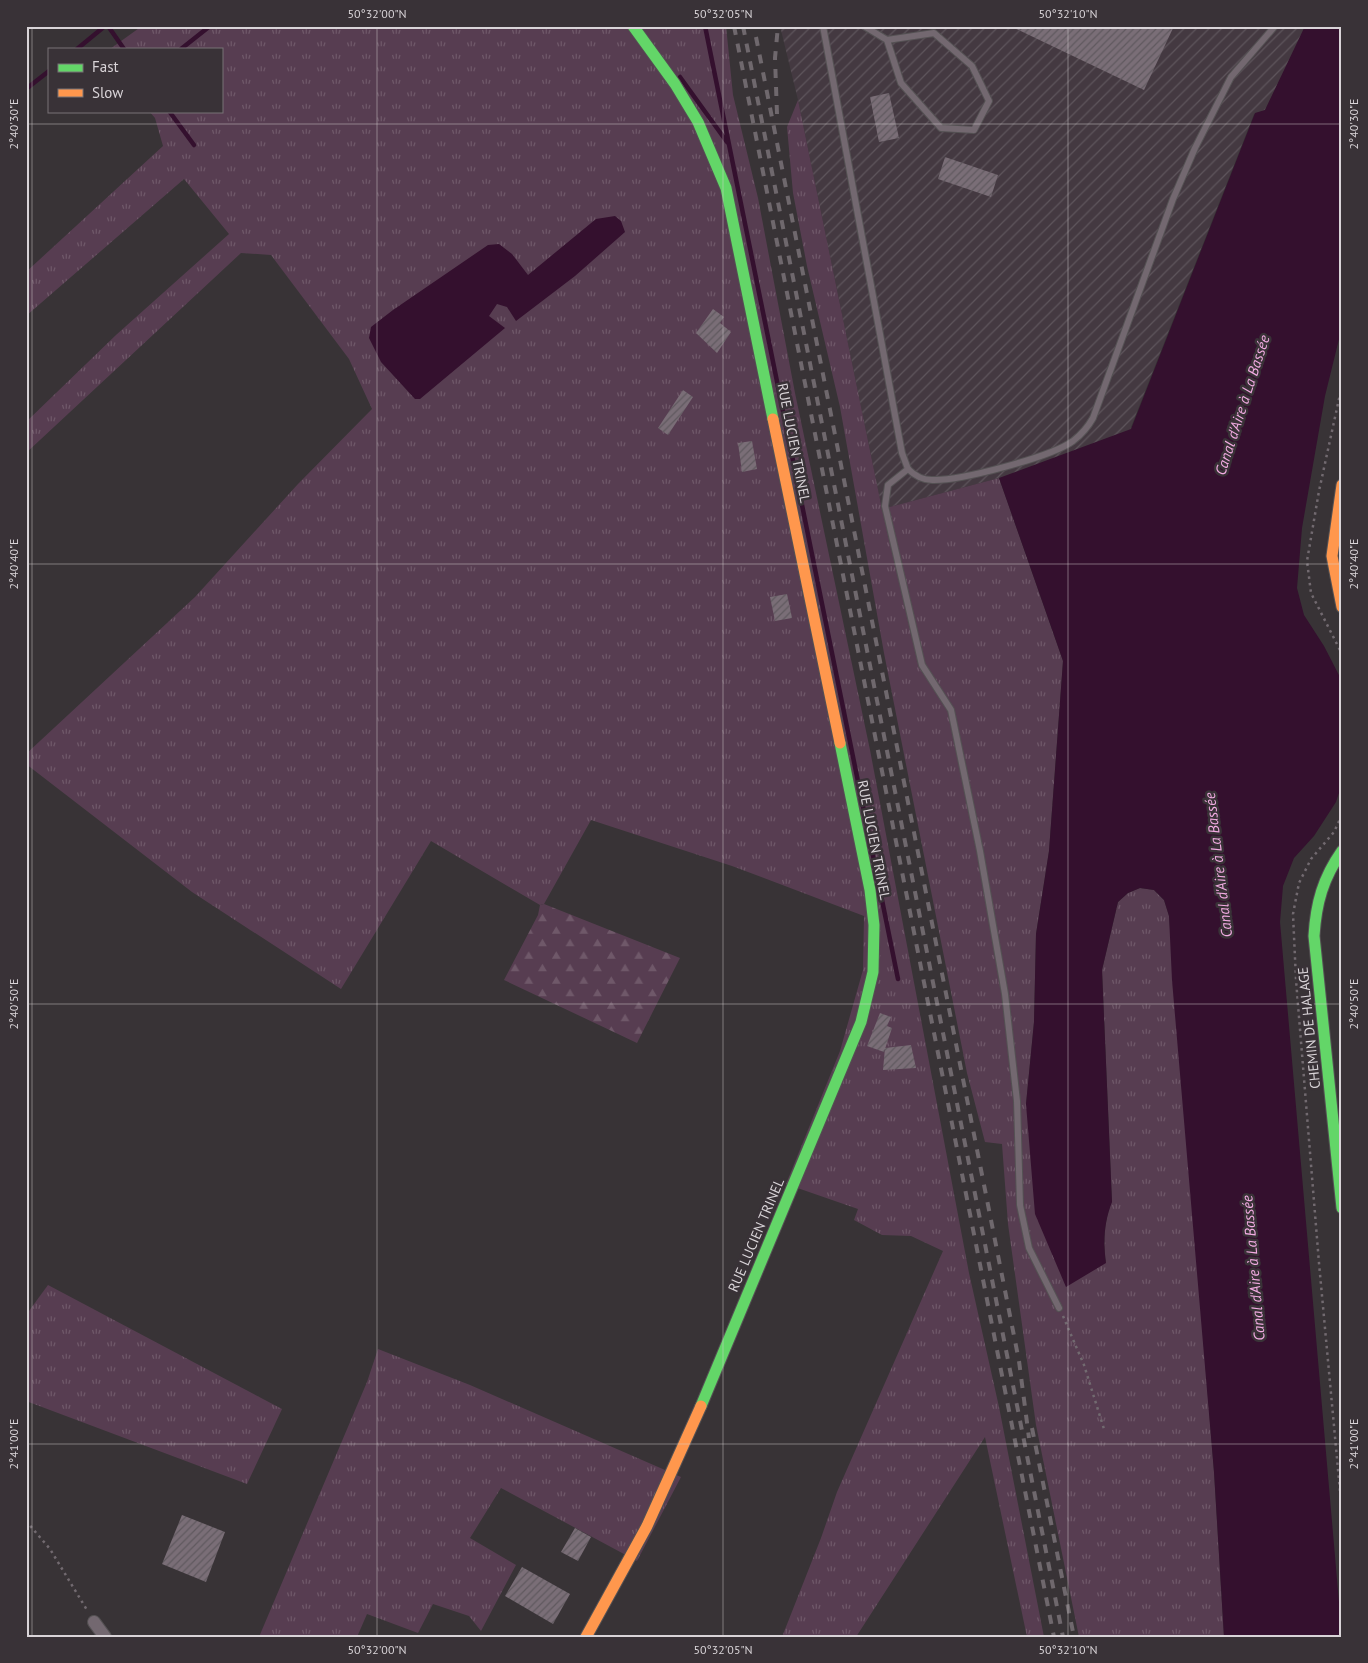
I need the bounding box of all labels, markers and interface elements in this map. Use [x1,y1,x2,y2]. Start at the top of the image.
text: 50°32'00"N [347,6,407,21]
text: 50°32'05"N [693,6,753,21]
text: 50°32'10"N [1038,6,1098,21]
legend [48,48,222,112]
text: Fast [92,57,119,76]
text: Slow [92,83,123,102]
text: 2°40'30"E [6,99,21,149]
text: 2°40'30"E [1346,99,1361,149]
water label: Canal d'Aire à La Bassée [1210,333,1274,477]
street label: RUE LUCIEN TRINEL [774,382,814,504]
text: 2°40'40"E [6,539,21,589]
text: 2°40'40"E [1346,539,1361,589]
street label: RUE LUCIEN TRINEL [854,779,894,901]
water label: Canal d'Aire à La Bassée [1200,791,1236,939]
street label: CHEMIN DE HALAGE [1294,966,1324,1090]
text: 2°40'50"E [6,979,21,1029]
text: 2°40'50"E [1346,979,1361,1029]
street label: RUE LUCIEN TRINEL [724,1175,788,1295]
water label: Canal d'Aire à La Bassée [1237,1194,1269,1342]
text: 2°41'00"E [6,1419,21,1469]
text: 2°41'00"E [1346,1419,1361,1469]
text: 50°32'00"N [347,1642,407,1657]
text: 50°32'05"N [693,1642,753,1657]
text: 50°32'10"N [1038,1642,1098,1657]

